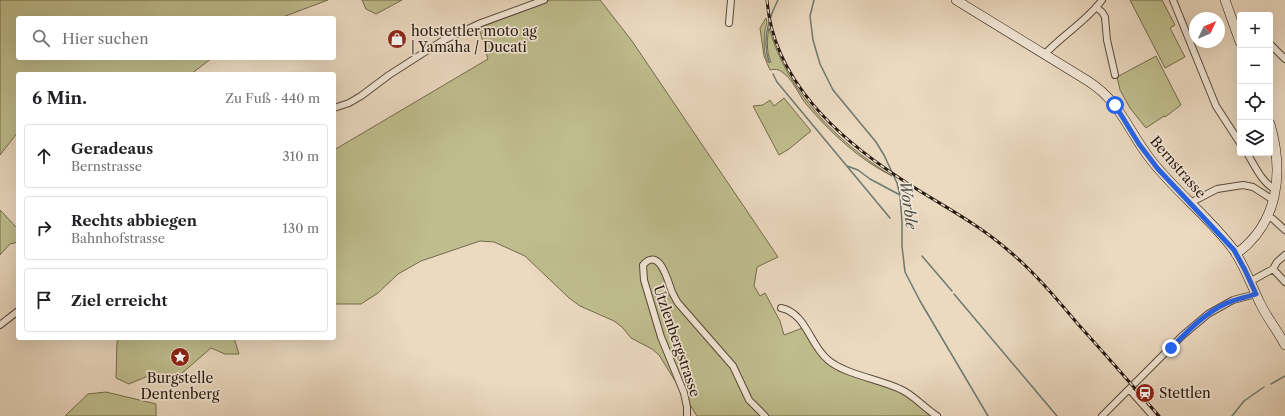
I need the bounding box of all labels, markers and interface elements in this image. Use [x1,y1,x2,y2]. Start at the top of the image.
north arrow [1189,12,1225,48]
map controls [1237,12,1273,156]
button: + [1237,12,1273,48]
search box [16,16,336,60]
place label: hotstettler moto ag | Yamaha / Ducati [411,22,538,56]
icon: search [30,27,52,49]
shop icon: hotstettler moto ag | Yamaha / Ducati [386,28,408,50]
text: Hier suchen [62,29,149,48]
button: − [1237,48,1273,84]
button: locate [1237,84,1273,120]
text: 6 Min. [32,88,87,108]
text: Zu Fuß · 440 m [225,90,320,106]
route start [1106,96,1124,114]
button: layers [1237,120,1273,156]
street label: Bernstrasse [1146,132,1210,202]
text: Geradeaus [71,139,153,158]
icon: ahead [33,145,55,167]
text: 310 m [283,148,319,164]
text: Bernstrasse [71,158,142,174]
water label: Worble [896,179,921,231]
text: Rechts abbiegen [71,211,197,230]
icon: right [33,217,55,239]
text: 130 m [283,220,319,236]
text: Bahnhofstrasse [71,230,165,246]
street label: Utzlenbergstrasse [649,283,705,399]
icon: arrive [33,289,55,311]
text: Ziel erreicht [71,291,167,310]
route end [1162,339,1180,357]
place icon: Burgstelle Dentenberg [169,346,191,368]
place label: Burgstelle Dentenberg [140,369,220,403]
station icon: Stettlen [1134,382,1156,404]
place label: Stettlen [1159,384,1211,402]

